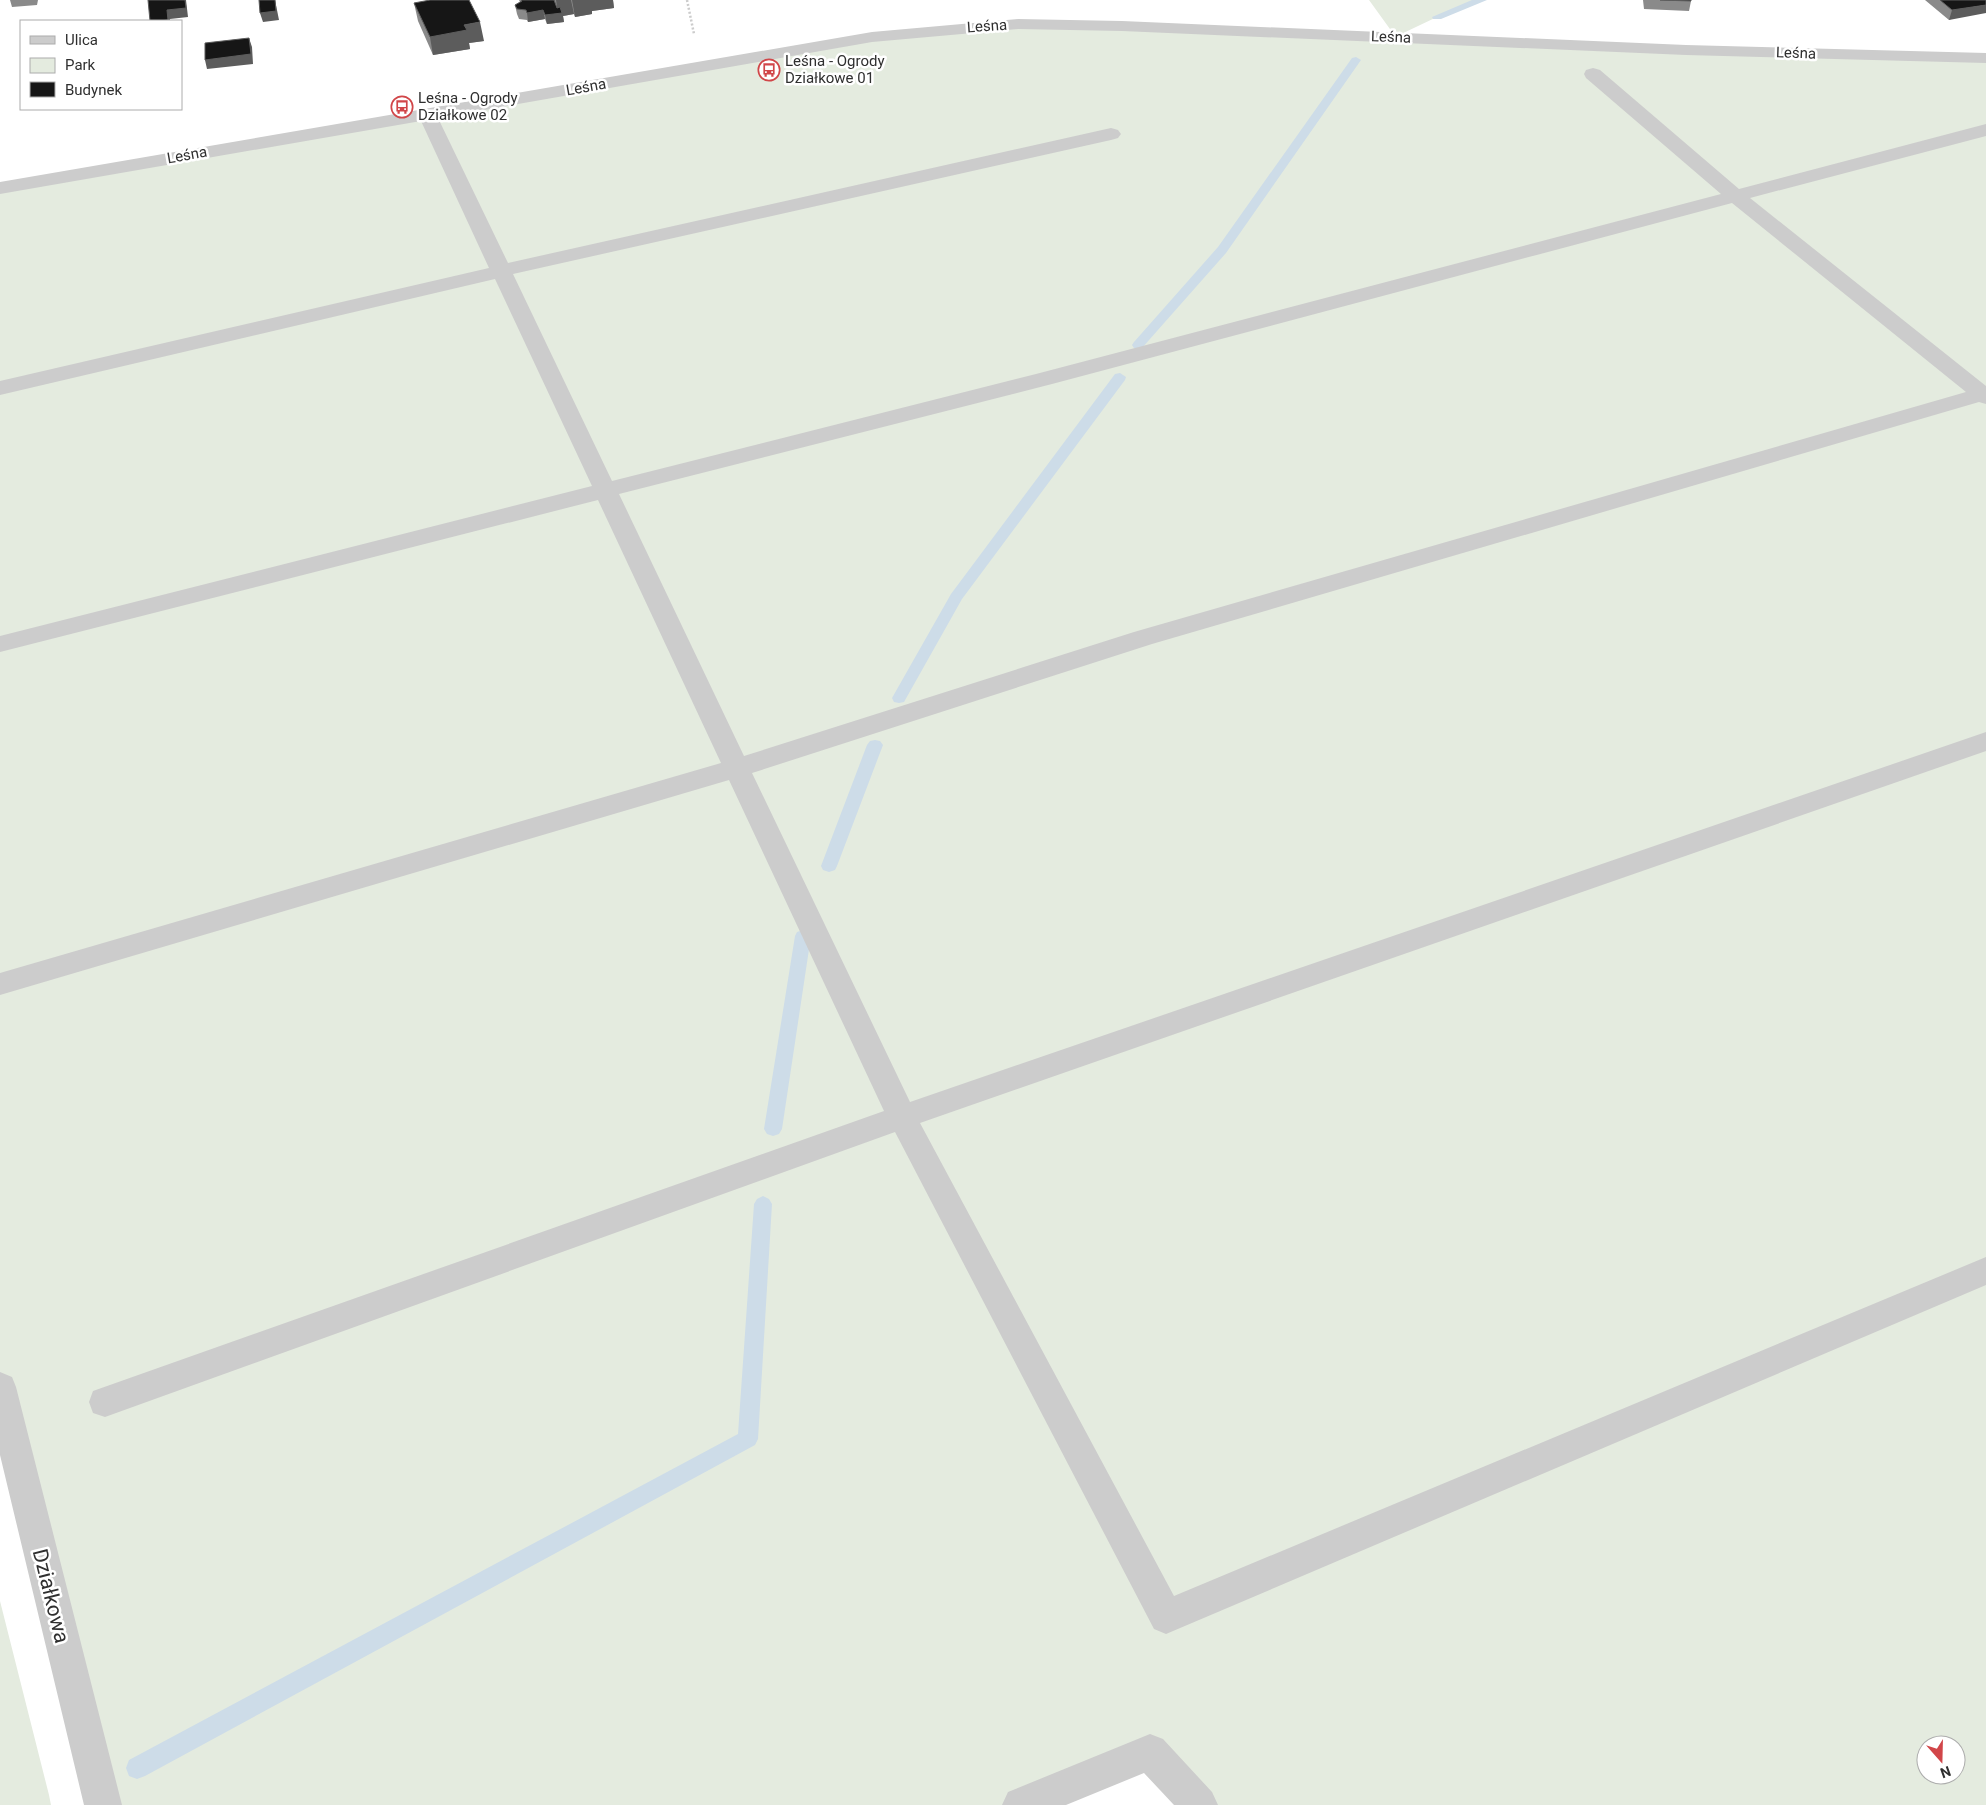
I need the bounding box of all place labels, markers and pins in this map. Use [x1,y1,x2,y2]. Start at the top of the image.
place label: Leśna - Ogrody Działkowe 01 [785,52,885,87]
bus stop icon: Leśna - Ogrody Działkowe 01 [757,58,781,82]
place label: Leśna - Ogrody Działkowe 02 [418,89,518,124]
bus stop icon: Leśna - Ogrody Działkowe 02 [390,95,414,119]

